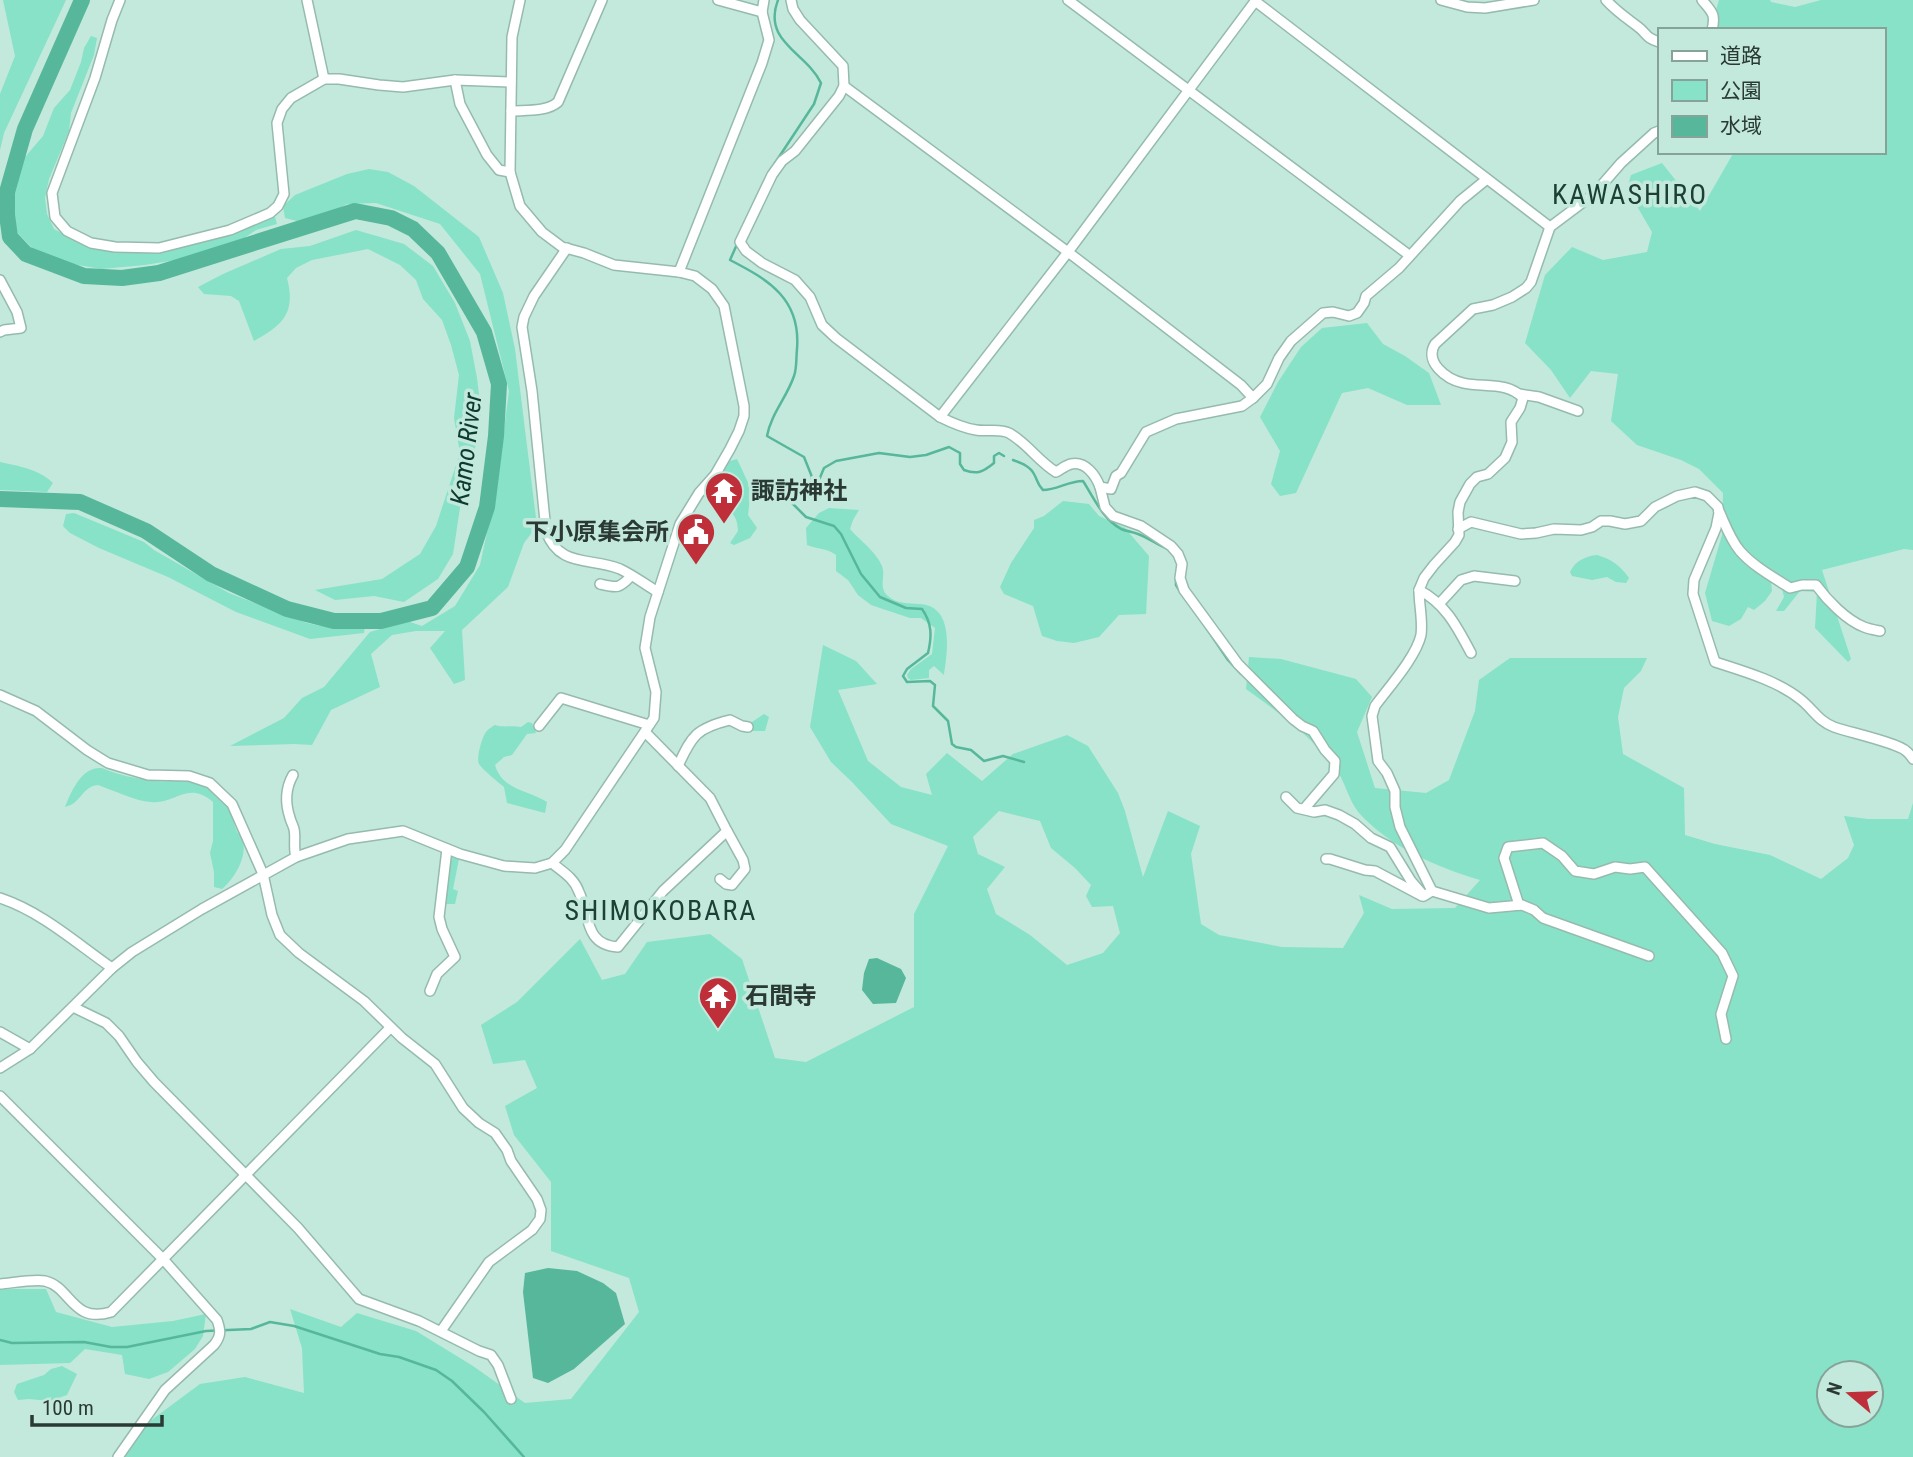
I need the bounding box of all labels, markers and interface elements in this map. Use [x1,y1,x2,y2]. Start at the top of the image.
legend [1658,28,1885,154]
text: 道路 [1720,44,1762,68]
text: 公園 [1720,79,1762,103]
text: 水域 [1720,114,1762,138]
district label: KAWASHIRO [1552,178,1708,211]
water label: Kamo River [444,390,488,507]
temple icon: 諏訪神社 [703,470,745,525]
place label: 諏訪神社 [751,477,847,505]
public building icon: 下小原集会所 [675,511,717,566]
place label: 下小原集会所 [525,518,669,546]
district label: SHIMOKOBARA [565,894,757,927]
temple icon: 石間寺 [697,975,739,1030]
place label: 石間寺 [745,982,817,1010]
north arrow [1815,1359,1885,1429]
text: N [1822,1379,1847,1398]
scale bar [32,1384,161,1428]
text: 100 m [42,1396,94,1420]

